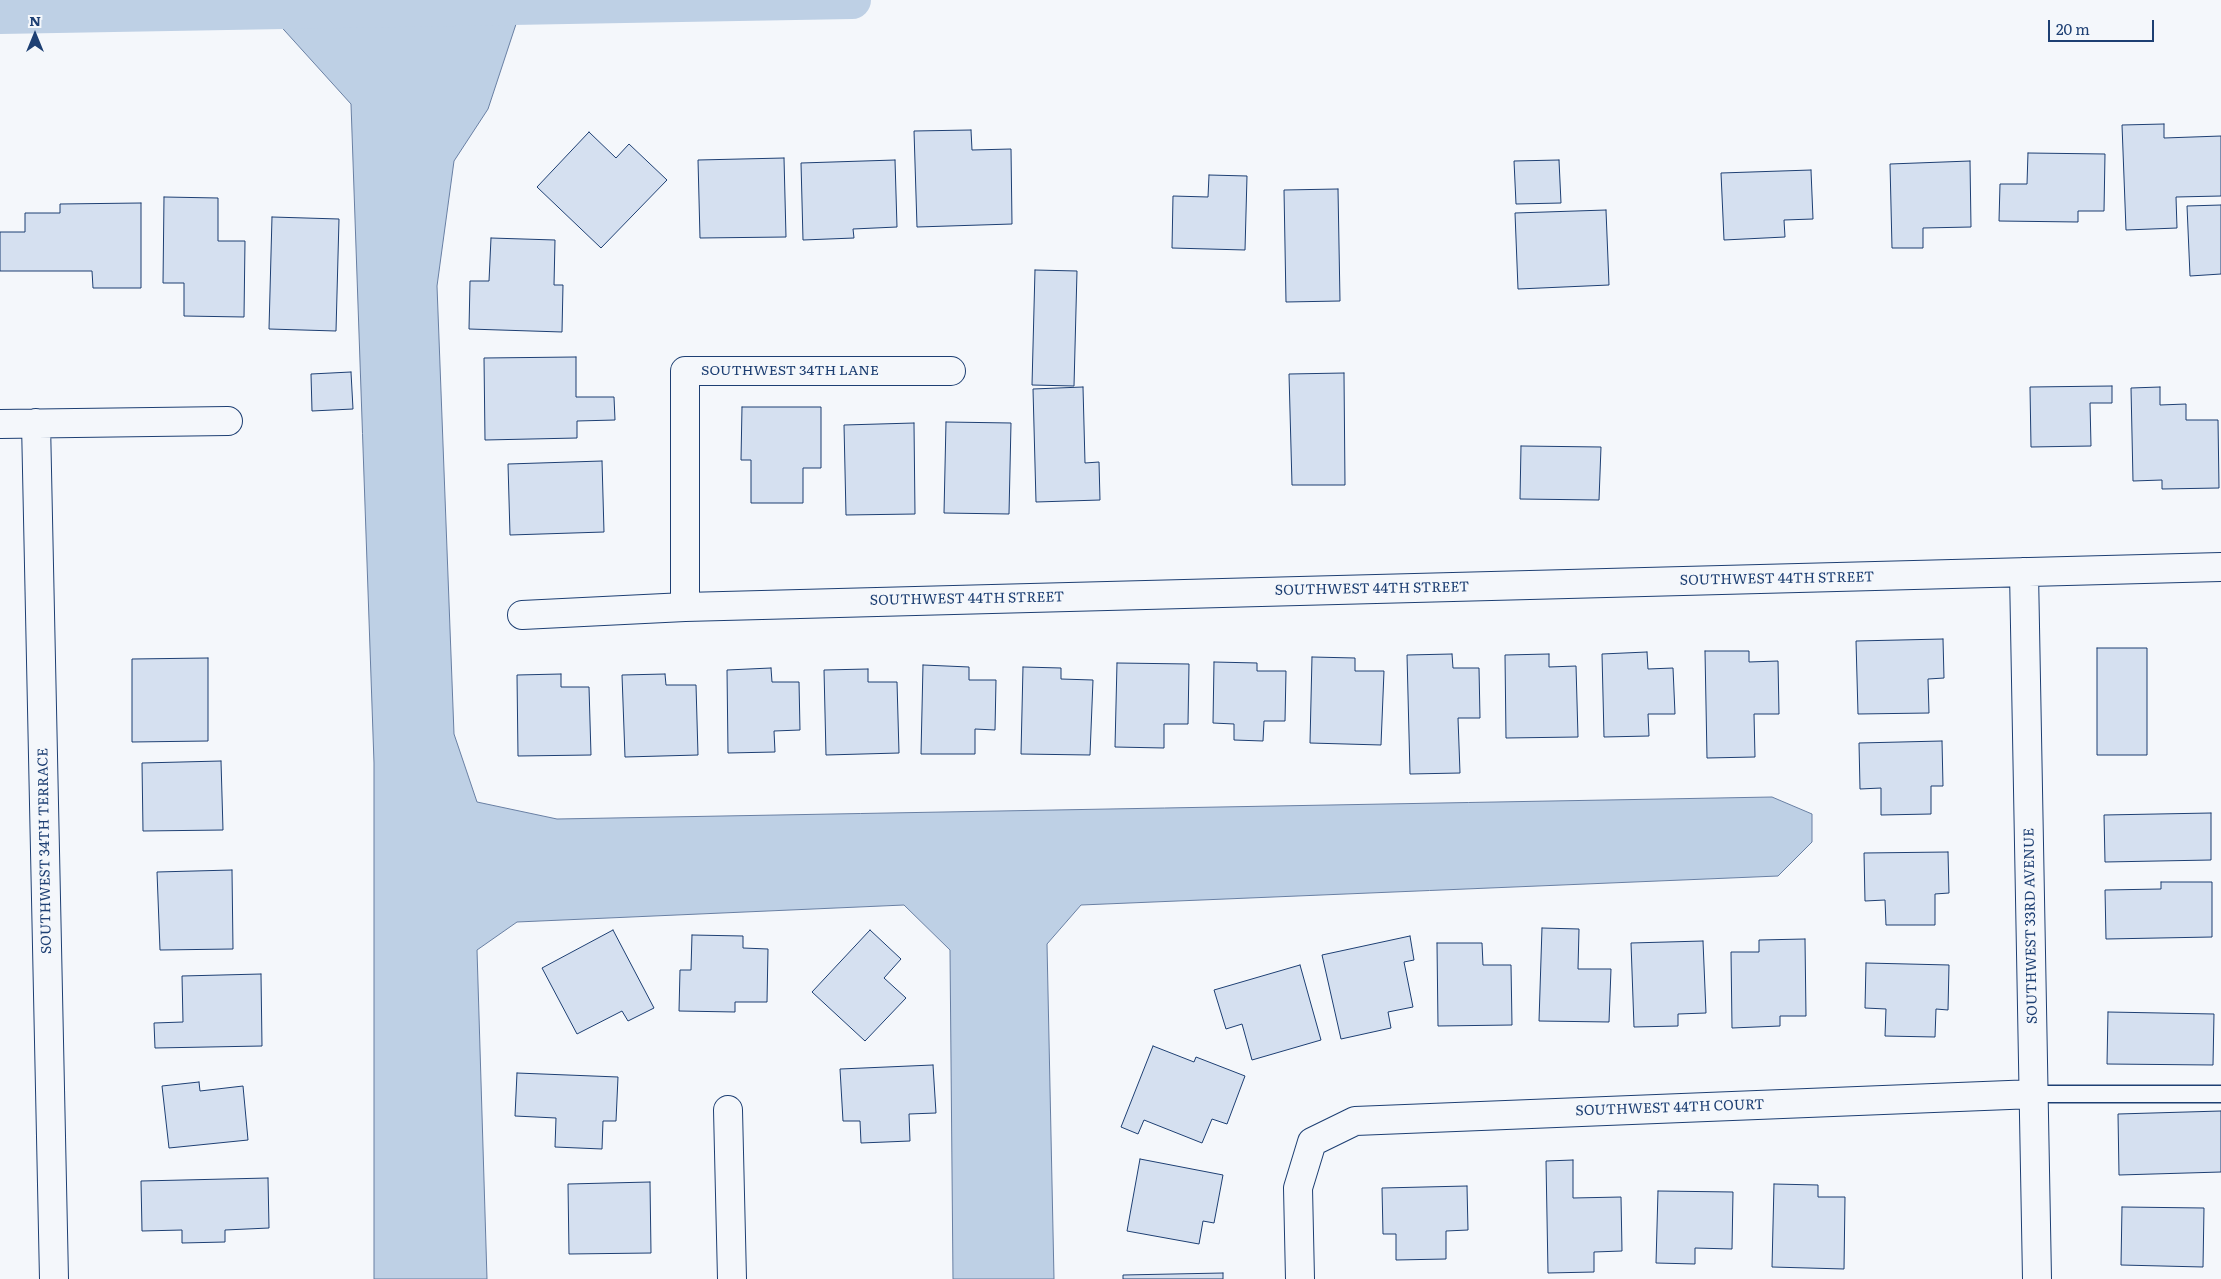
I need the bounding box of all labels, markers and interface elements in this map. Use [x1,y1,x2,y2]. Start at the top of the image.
north arrow [10,10,60,60]
text: N [29,10,41,30]
scale bar [2051,10,2157,42]
text: 20 m [2056,17,2090,40]
street label: SOUTHWEST 34TH LANE [701,363,879,379]
street label: SOUTHWEST 44TH STREET [1680,569,1874,589]
street label: SOUTHWEST 44TH STREET [1275,579,1469,599]
street label: SOUTHWEST 44TH STREET [870,589,1064,609]
street label: SOUTHWEST 34TH TERRACE [35,748,55,954]
street label: SOUTHWEST 33RD AVENUE [2021,828,2041,1024]
street label: SOUTHWEST 44TH COURT [1575,1096,1765,1120]

